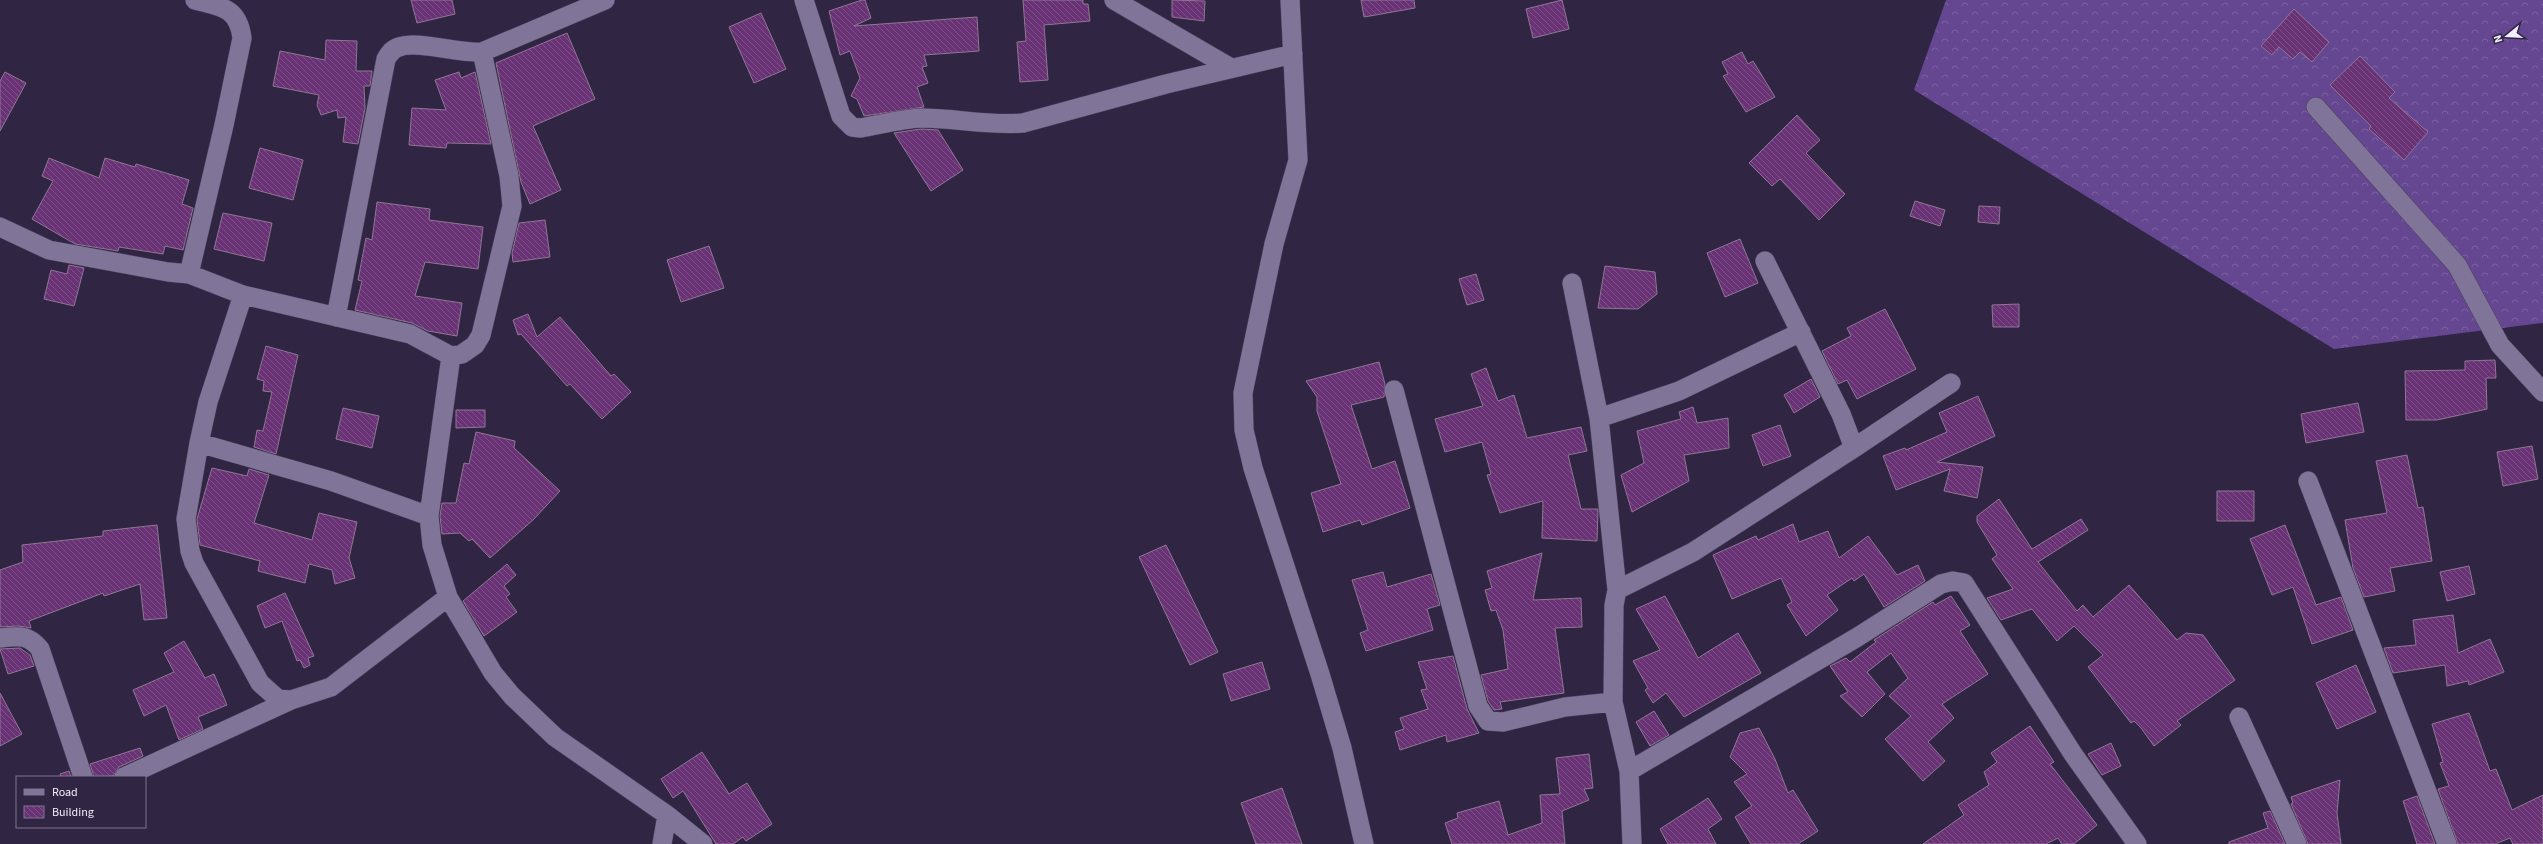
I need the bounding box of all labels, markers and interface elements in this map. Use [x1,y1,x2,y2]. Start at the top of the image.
north arrow [2487,16,2527,56]
text: N [2490,33,2506,45]
legend [16,776,146,828]
text: Road [52,784,78,801]
text: Building [52,804,94,821]

